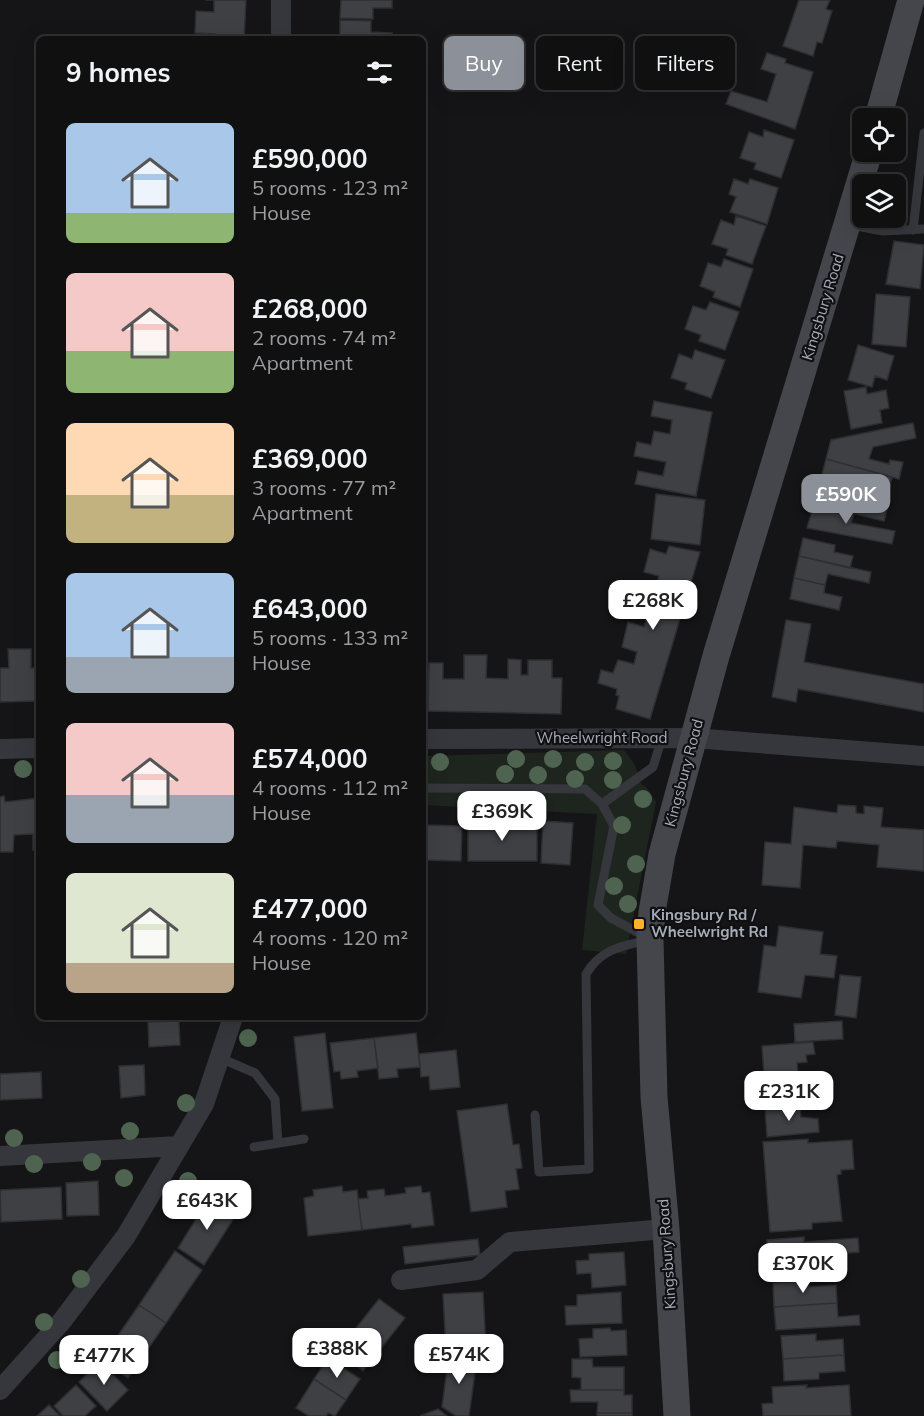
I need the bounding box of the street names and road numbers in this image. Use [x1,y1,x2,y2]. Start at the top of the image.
street label: Kingsbury Road [797,251,848,362]
street label: Kingsbury Road [660,717,707,829]
street label: Wheelwright Road [536,728,668,747]
street label: Kingsbury Road [653,1198,680,1310]

